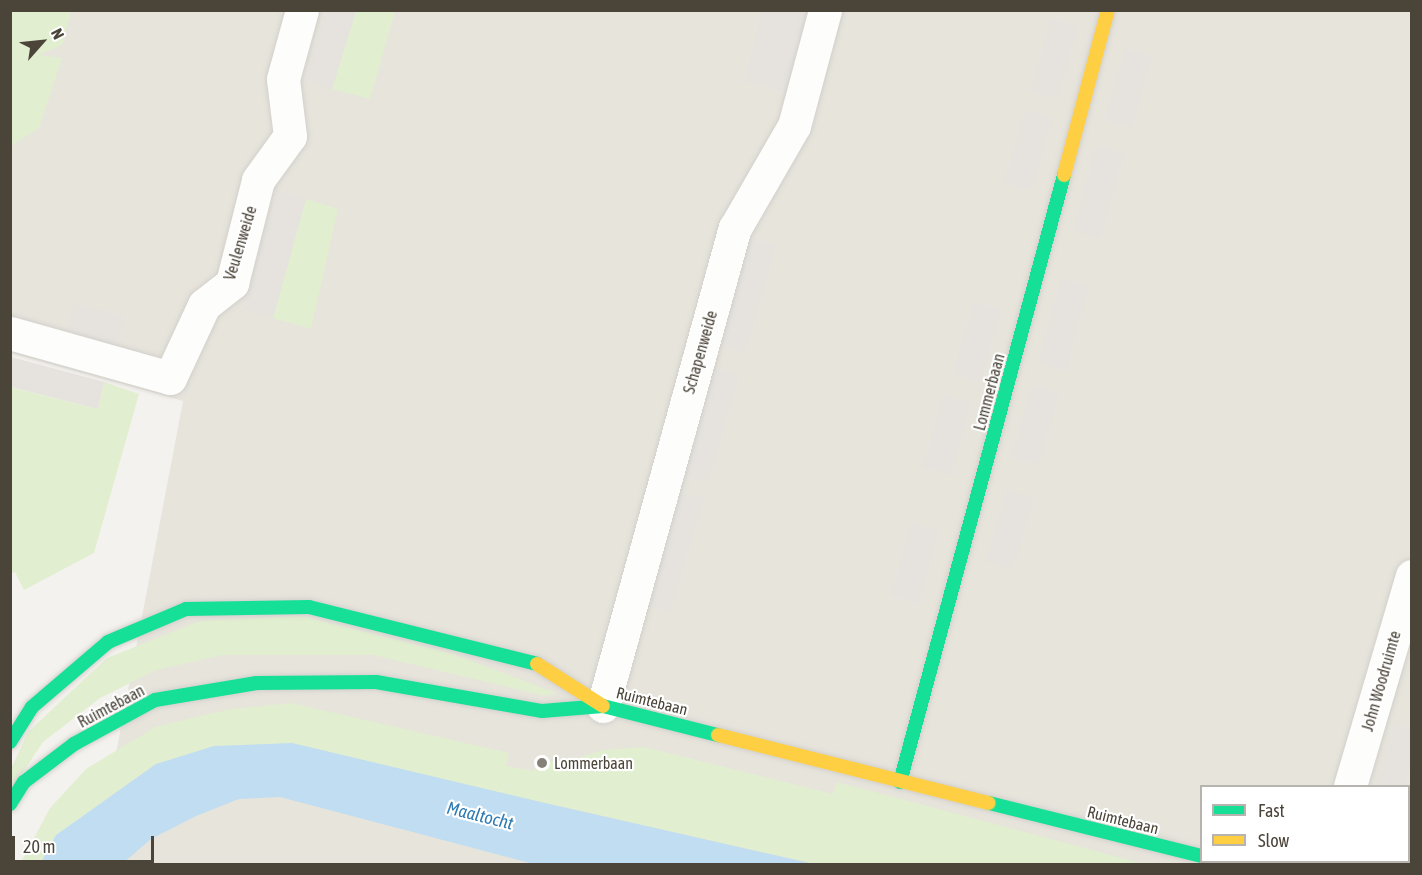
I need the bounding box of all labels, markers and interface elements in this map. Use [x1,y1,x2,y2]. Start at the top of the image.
north arrow [12,12,72,72]
text: N [48,26,68,42]
street label: Veulenweide [220,204,260,282]
street label: Schapenweide [679,308,721,396]
street label: Lommerbaan [970,351,1008,433]
street label: John Woodruimte [1358,629,1404,733]
street label: Ruimtebaan [74,680,148,732]
street label: Ruimtebaan [614,683,690,719]
place label: Lommerbaan [554,753,633,773]
marker: Lommerbaan [535,756,549,770]
legend [1200,785,1410,863]
water label: Maaltocht [445,797,515,835]
text: Fast [1258,800,1285,821]
street label: Ruimtebaan [1085,802,1161,838]
scale bar [15,824,158,862]
text: Slow [1258,830,1289,851]
text: 20 m [23,836,55,857]

